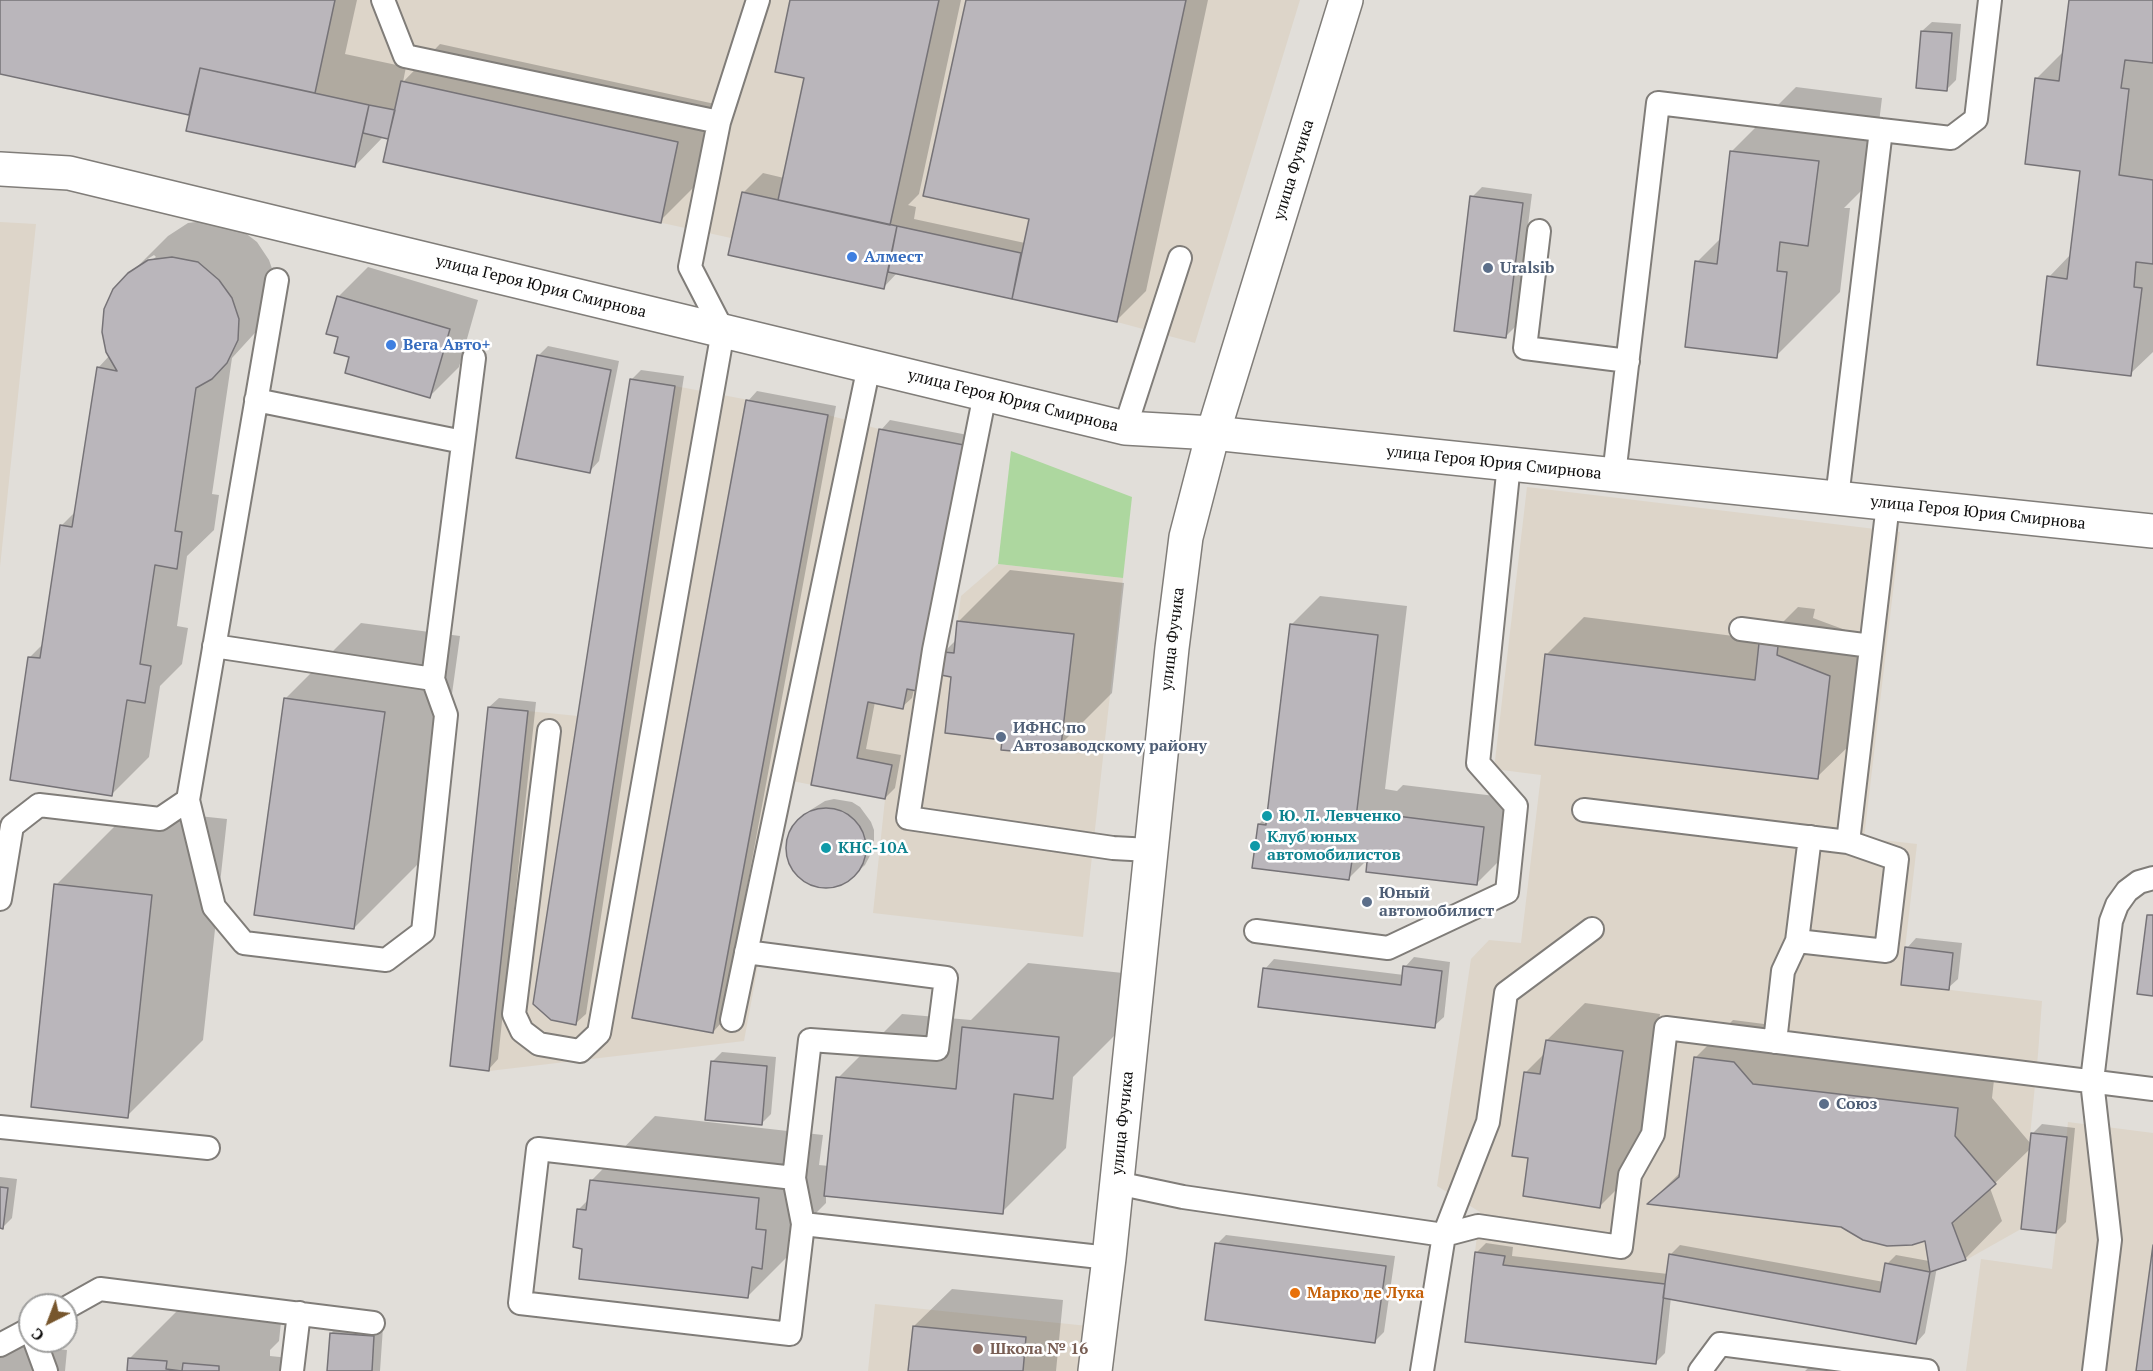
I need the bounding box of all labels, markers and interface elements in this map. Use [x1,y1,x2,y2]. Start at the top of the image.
street label: улица Фучика [1270,117,1318,223]
place label: Алмест [864,247,923,267]
marker: Алмест [845,250,859,264]
street label: улица Героя Юрия Смирнова [434,252,648,322]
place label: Uralsib [1500,258,1555,278]
marker: Uralsib [1481,261,1495,275]
place label: Вега Авто+ [403,335,491,355]
marker: Вега Авто+ [384,338,398,352]
street label: улица Героя Юрия Смирнова [906,366,1120,436]
street label: улица Героя Юрия Смирнова [1385,442,1603,484]
street label: улица Героя Юрия Смирнова [1869,492,2087,534]
street label: улица Фучика [1157,586,1189,692]
place label: ИФНС по Автозаводскому району [1013,718,1207,756]
marker: ИФНС по Автозаводскому району [994,730,1008,744]
place label: Ю. Л. Левченко [1279,806,1401,826]
marker: Ю. Л. Левченко [1260,809,1274,823]
place label: Клуб юных автомобилистов [1267,827,1401,865]
place label: КНС-10А [838,838,908,858]
marker: Клуб юных автомобилистов [1248,839,1262,853]
marker: КНС-10А [819,841,833,855]
place label: Юный автомобилист [1379,883,1494,921]
marker: Юный автомобилист [1360,895,1374,909]
street label: улица Фучика [1108,1070,1138,1176]
place label: Союз [1836,1094,1877,1114]
marker: Союз [1817,1097,1831,1111]
place label: Марко де Лука [1307,1283,1424,1303]
marker: Марко де Лука [1288,1286,1302,1300]
north arrow [18,1293,78,1353]
text: С [26,1323,49,1347]
place label: Школа № 16 [990,1339,1088,1359]
marker: Школа № 16 [971,1342,985,1356]

